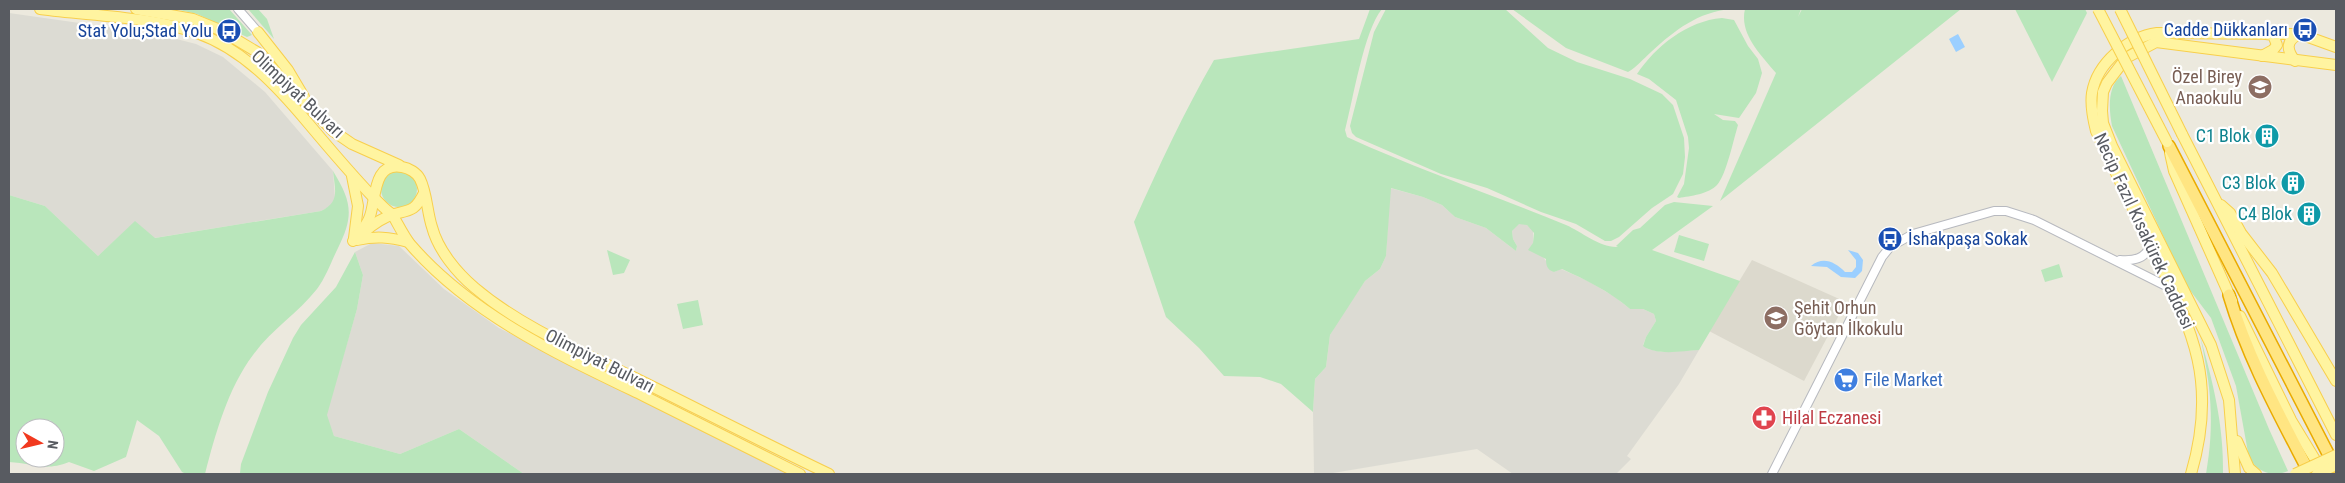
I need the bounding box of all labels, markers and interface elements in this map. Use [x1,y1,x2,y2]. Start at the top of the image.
bus stop icon: Cadde Dükkanları [2292,17,2318,43]
bus stop icon: Stat Yolu;Stad Yolu [216,18,242,44]
place label: Cadde Dükkanları [2164,19,2288,40]
place label: Stat Yolu;Stad Yolu [78,20,212,41]
street label: Olimpiyat Bulvarı [247,45,349,142]
place label: Özel Birey Anaokulu [2172,66,2243,108]
school or university icon: Özel Birey Anaokulu [2247,74,2273,100]
building icon: C1 Blok [2254,123,2280,149]
place label: C1 Blok [2196,125,2250,146]
street label: Necip Fazıl Kısakürek Caddesi [2090,130,2199,332]
building icon: C3 Blok [2280,170,2306,196]
place label: C3 Blok [2222,172,2276,193]
building icon: C4 Blok [2296,201,2322,227]
place label: C4 Blok [2238,203,2292,224]
bus stop icon: İshakpaşa Sokak [1877,226,1903,252]
place label: İshakpaşa Sokak [1908,228,2028,249]
place label: Şehit Orhun Göytan İlkokulu [1794,297,1903,339]
school or university icon: Şehit Orhun Göytan İlkokulu [1763,305,1789,331]
street label: Olimpiyat Bulvarı [542,324,658,397]
supermarket icon: File Market [1833,367,1859,393]
place label: File Market [1864,369,1943,390]
pharmacy icon: Hilal Eczanesi [1751,405,1777,431]
place label: Hilal Eczanesi [1782,407,1881,428]
north arrow [15,418,65,468]
text: N [44,439,61,450]

